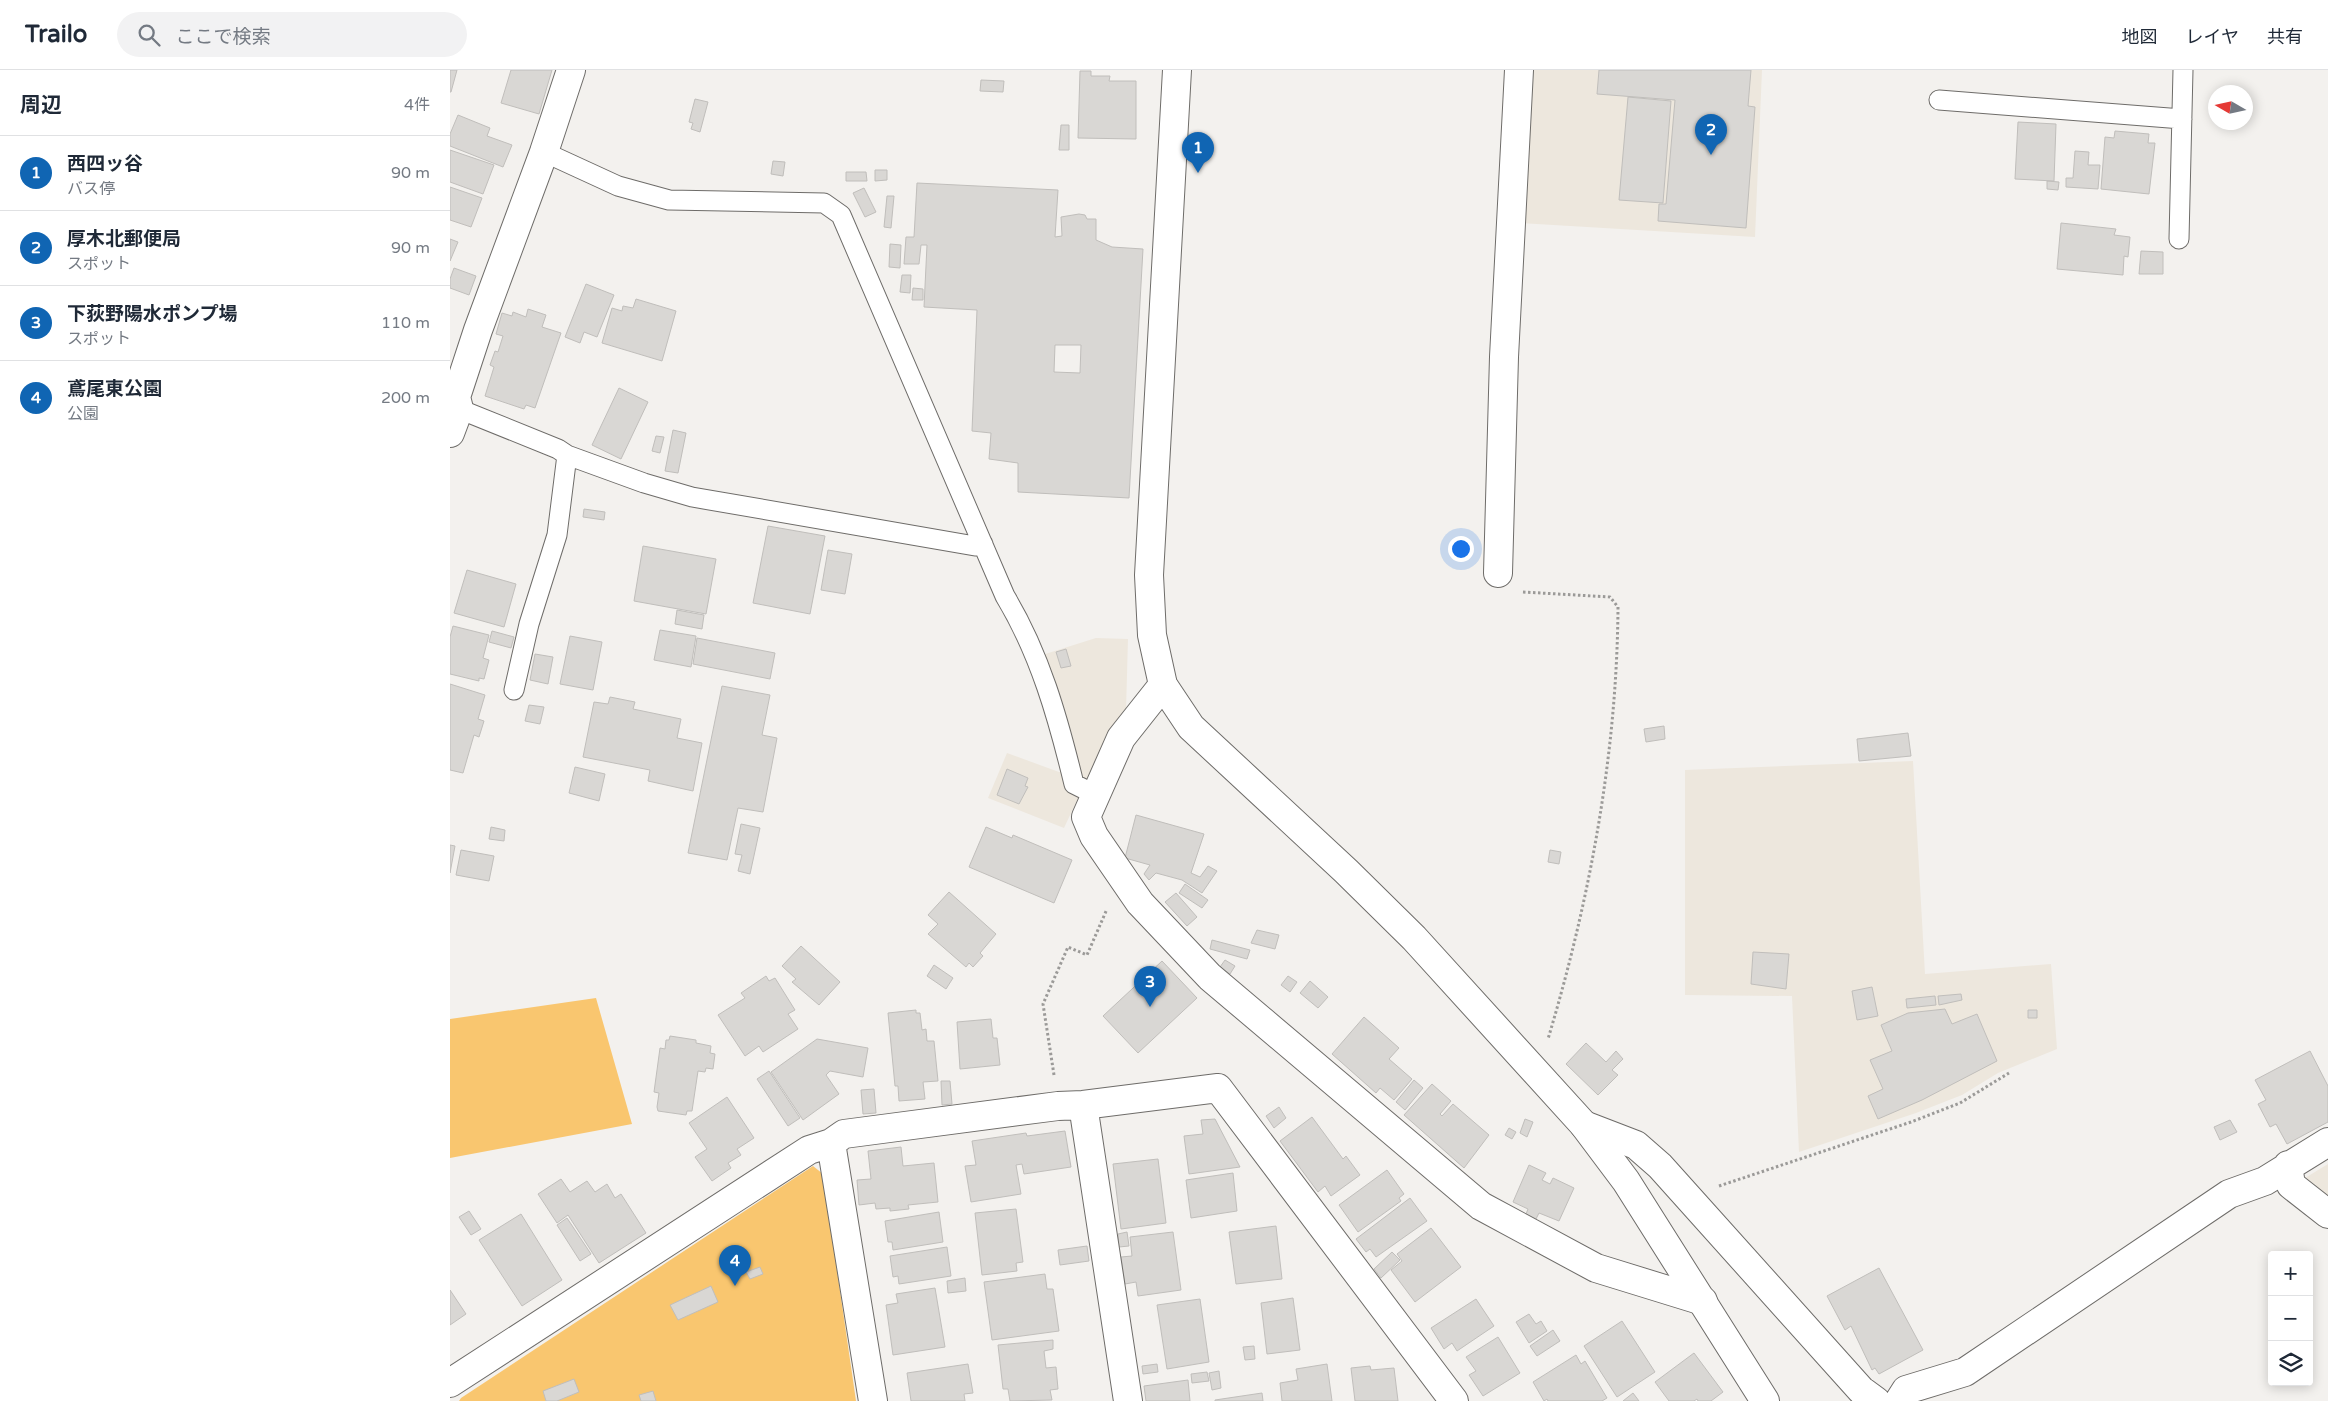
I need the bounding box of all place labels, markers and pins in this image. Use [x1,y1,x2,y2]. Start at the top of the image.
pin: 2 [1695,114,1727,155]
pin: 1 [1182,132,1214,173]
pin: 3 [1134,966,1166,1007]
pin: 4 [719,1245,751,1286]

